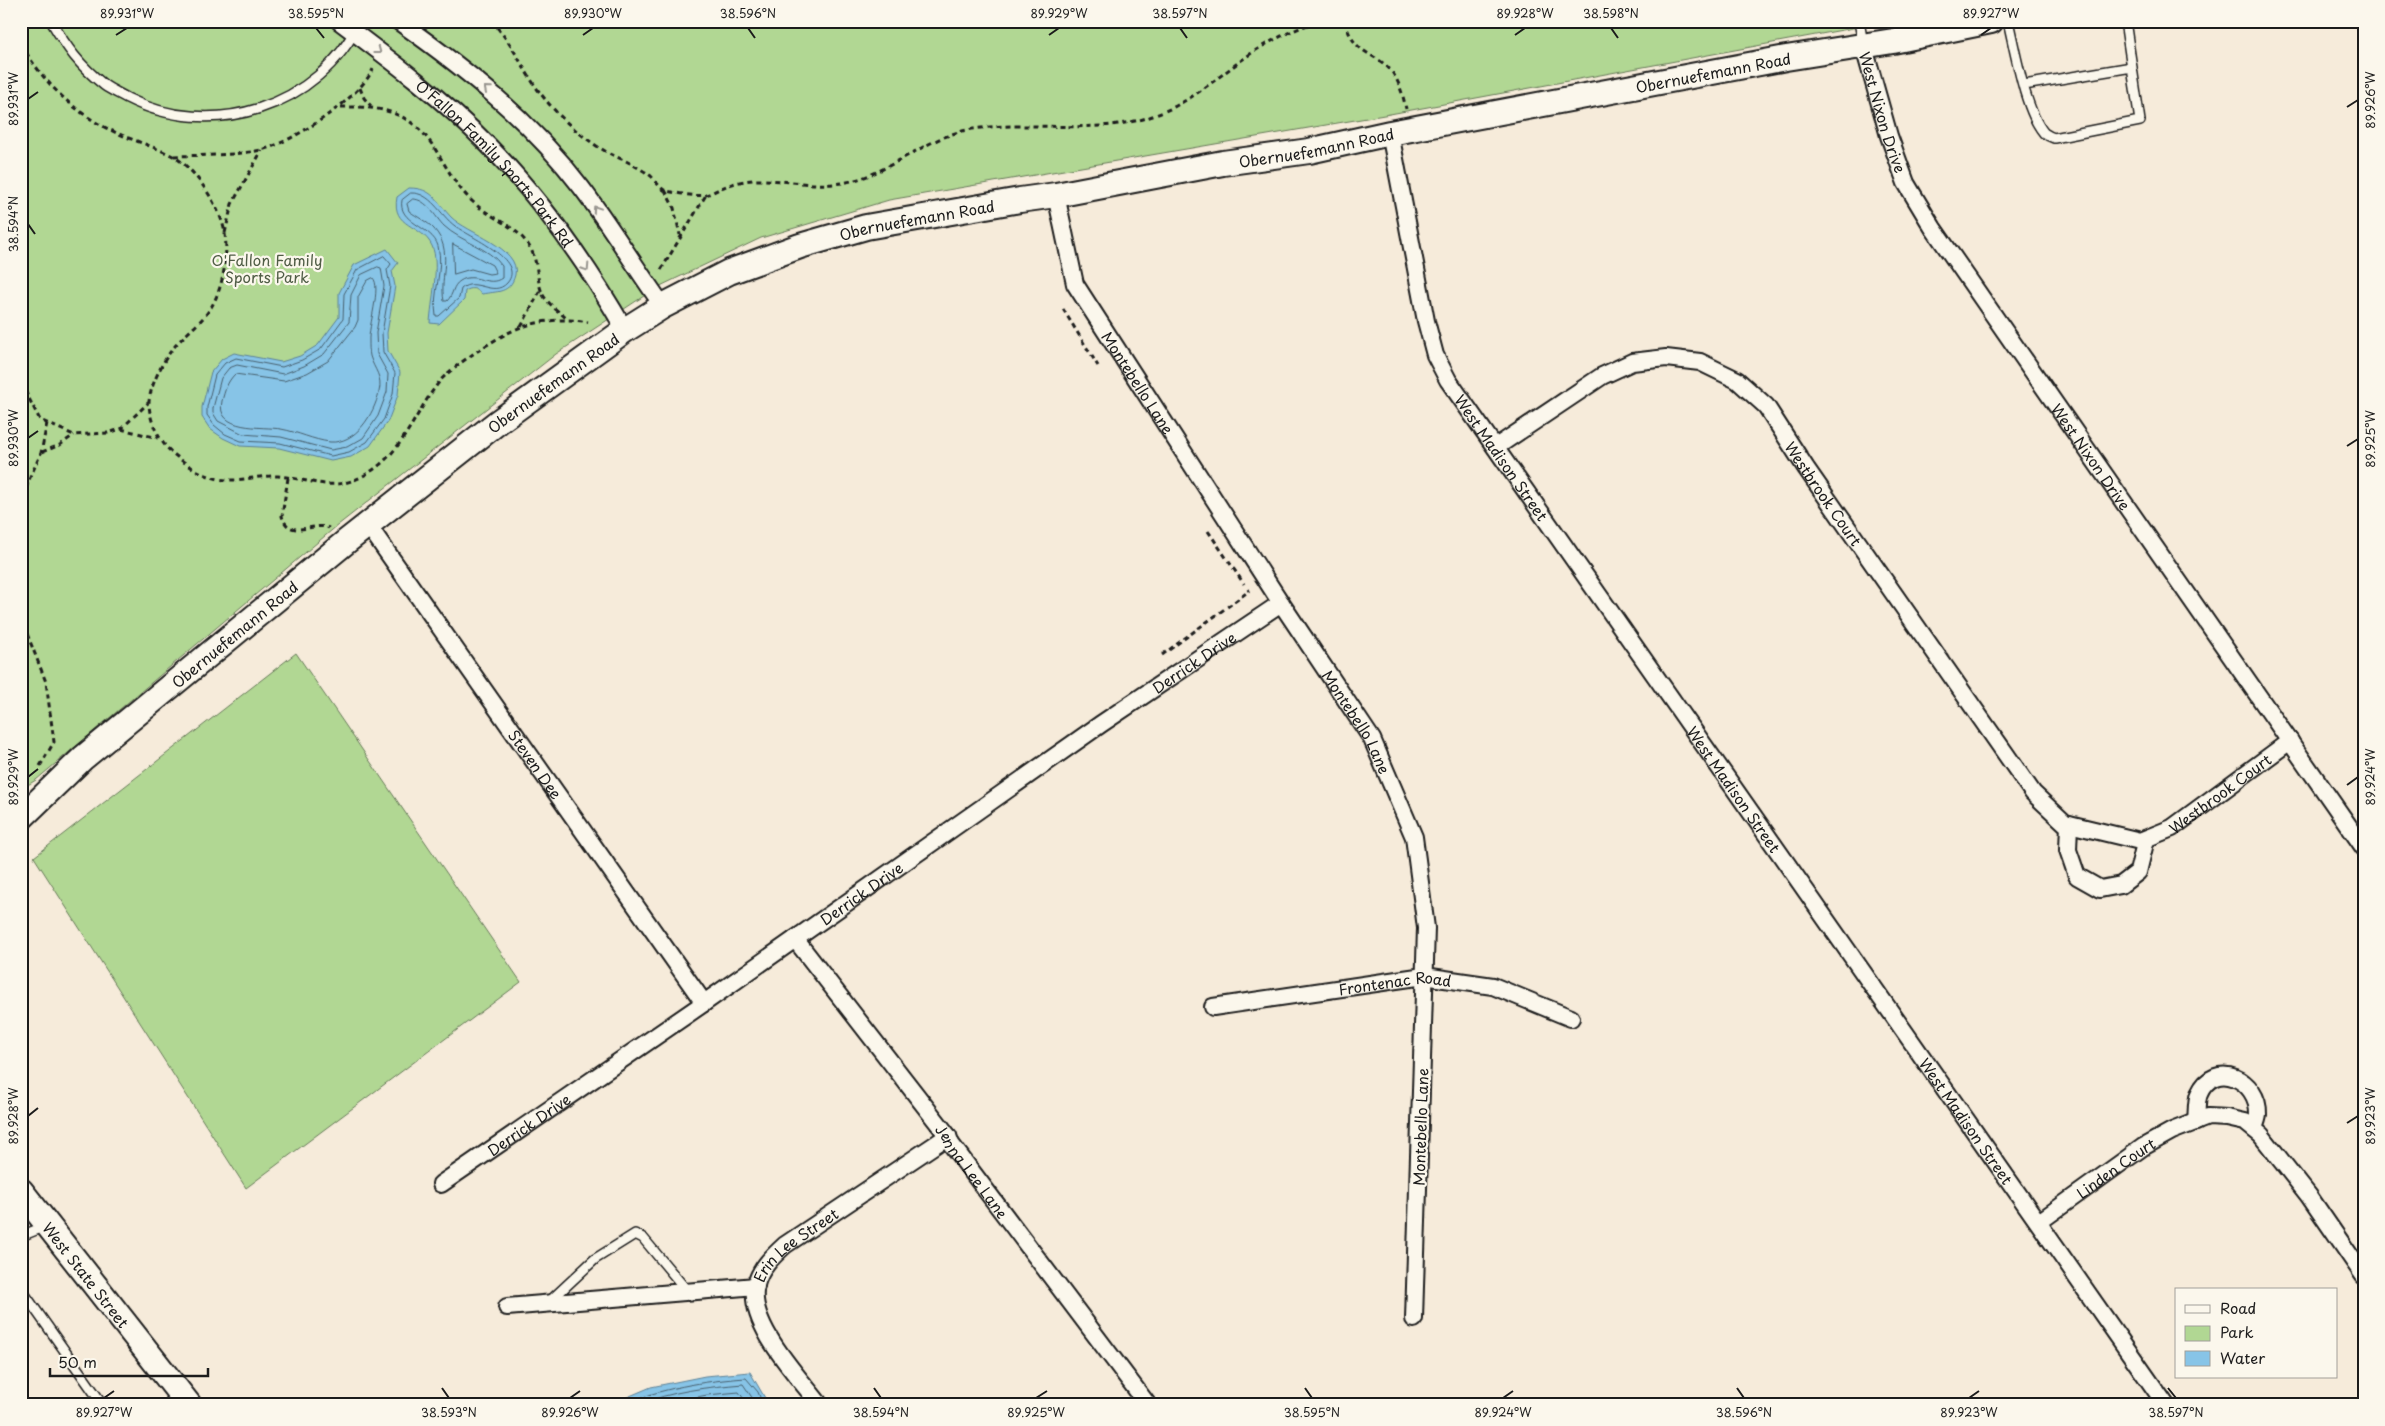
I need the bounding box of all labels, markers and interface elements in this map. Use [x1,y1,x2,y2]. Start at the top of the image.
text: 89.931°W [100,4,155,22]
text: 38.595°N [288,4,344,22]
text: 89.930°W [564,4,623,22]
text: 38.596°N [720,4,776,22]
text: 89.929°W [1030,4,1088,22]
text: 38.597°N [1152,4,1208,22]
text: 89.928°W [1496,4,1554,22]
text: 38.598°N [1583,4,1639,22]
text: 89.927°W [1963,4,2020,22]
one-way arrow [372,45,381,53]
street label: Obernuefemann Road [1634,46,1792,98]
street label: West Nixon Drive [1854,49,1913,176]
text: 89.931°W [4,71,22,126]
text: 89.926°W [2361,71,2379,129]
street label: O'Fallon Family Sports Park Rd [411,73,580,251]
one-way arrow [484,86,493,94]
street label: Obernuefemann Road [1237,121,1396,172]
street label: Obernuefemann Road [836,193,996,246]
text: 38.594°N [4,196,22,252]
one-way arrow [593,205,602,214]
park label: O'Fallon Family Sports Park [212,248,322,288]
one-way arrow [580,262,589,272]
street label: Obernuefemann Road [482,327,623,438]
street label: Montebello Lane [1097,327,1180,438]
street label: West Madison Street [1450,389,1554,525]
street label: West Nixon Drive [2046,398,2137,514]
text: 89.930°W [4,408,22,467]
text: 89.925°W [2361,410,2379,468]
street label: Westbrook Court [1780,436,1868,550]
street label: Obernuefemann Road [166,575,302,693]
street label: Derrick Drive [1147,625,1240,698]
street label: Montebello Lane [1317,665,1397,777]
street label: West Madison Street [1682,721,1787,857]
street label: Steven Dee [503,724,568,803]
street label: Westbrook Court [2163,747,2276,839]
text: 89.929°W [4,748,22,806]
text: 89.924°W [2361,748,2379,806]
street label: Derrick Drive [815,855,907,930]
street label: Frontenac Road [1337,964,1453,1000]
street label: West Madison Street [1914,1053,2019,1189]
street label: Montebello Lane [1406,1068,1434,1186]
text: 89.928°W [4,1087,22,1145]
street label: Derrick Drive [482,1087,575,1161]
text: 89.923°W [2361,1087,2379,1145]
street label: Jenna Lee Lane [931,1118,1014,1223]
street label: Linden Court [2071,1131,2159,1203]
street label: Erin Lee Street [747,1201,842,1285]
street label: West State Street [38,1217,135,1332]
legend [2175,1288,2338,1378]
text: Road [2220,1296,2256,1319]
text: Park [2220,1320,2254,1343]
scale bar [50,1346,208,1378]
text: Water [2220,1346,2265,1369]
text: 50 m [58,1350,97,1373]
text: 89.927°W [76,1403,133,1421]
text: 38.593°N [421,1403,477,1421]
text: 89.926°W [541,1403,599,1421]
text: 38.594°N [853,1403,909,1421]
text: 89.925°W [1007,1403,1065,1421]
text: 38.595°N [1284,1403,1340,1421]
text: 89.924°W [1474,1403,1532,1421]
text: 38.596°N [1716,1403,1772,1421]
text: 89.923°W [1940,1403,1998,1421]
text: 38.597°N [2148,1403,2204,1421]

